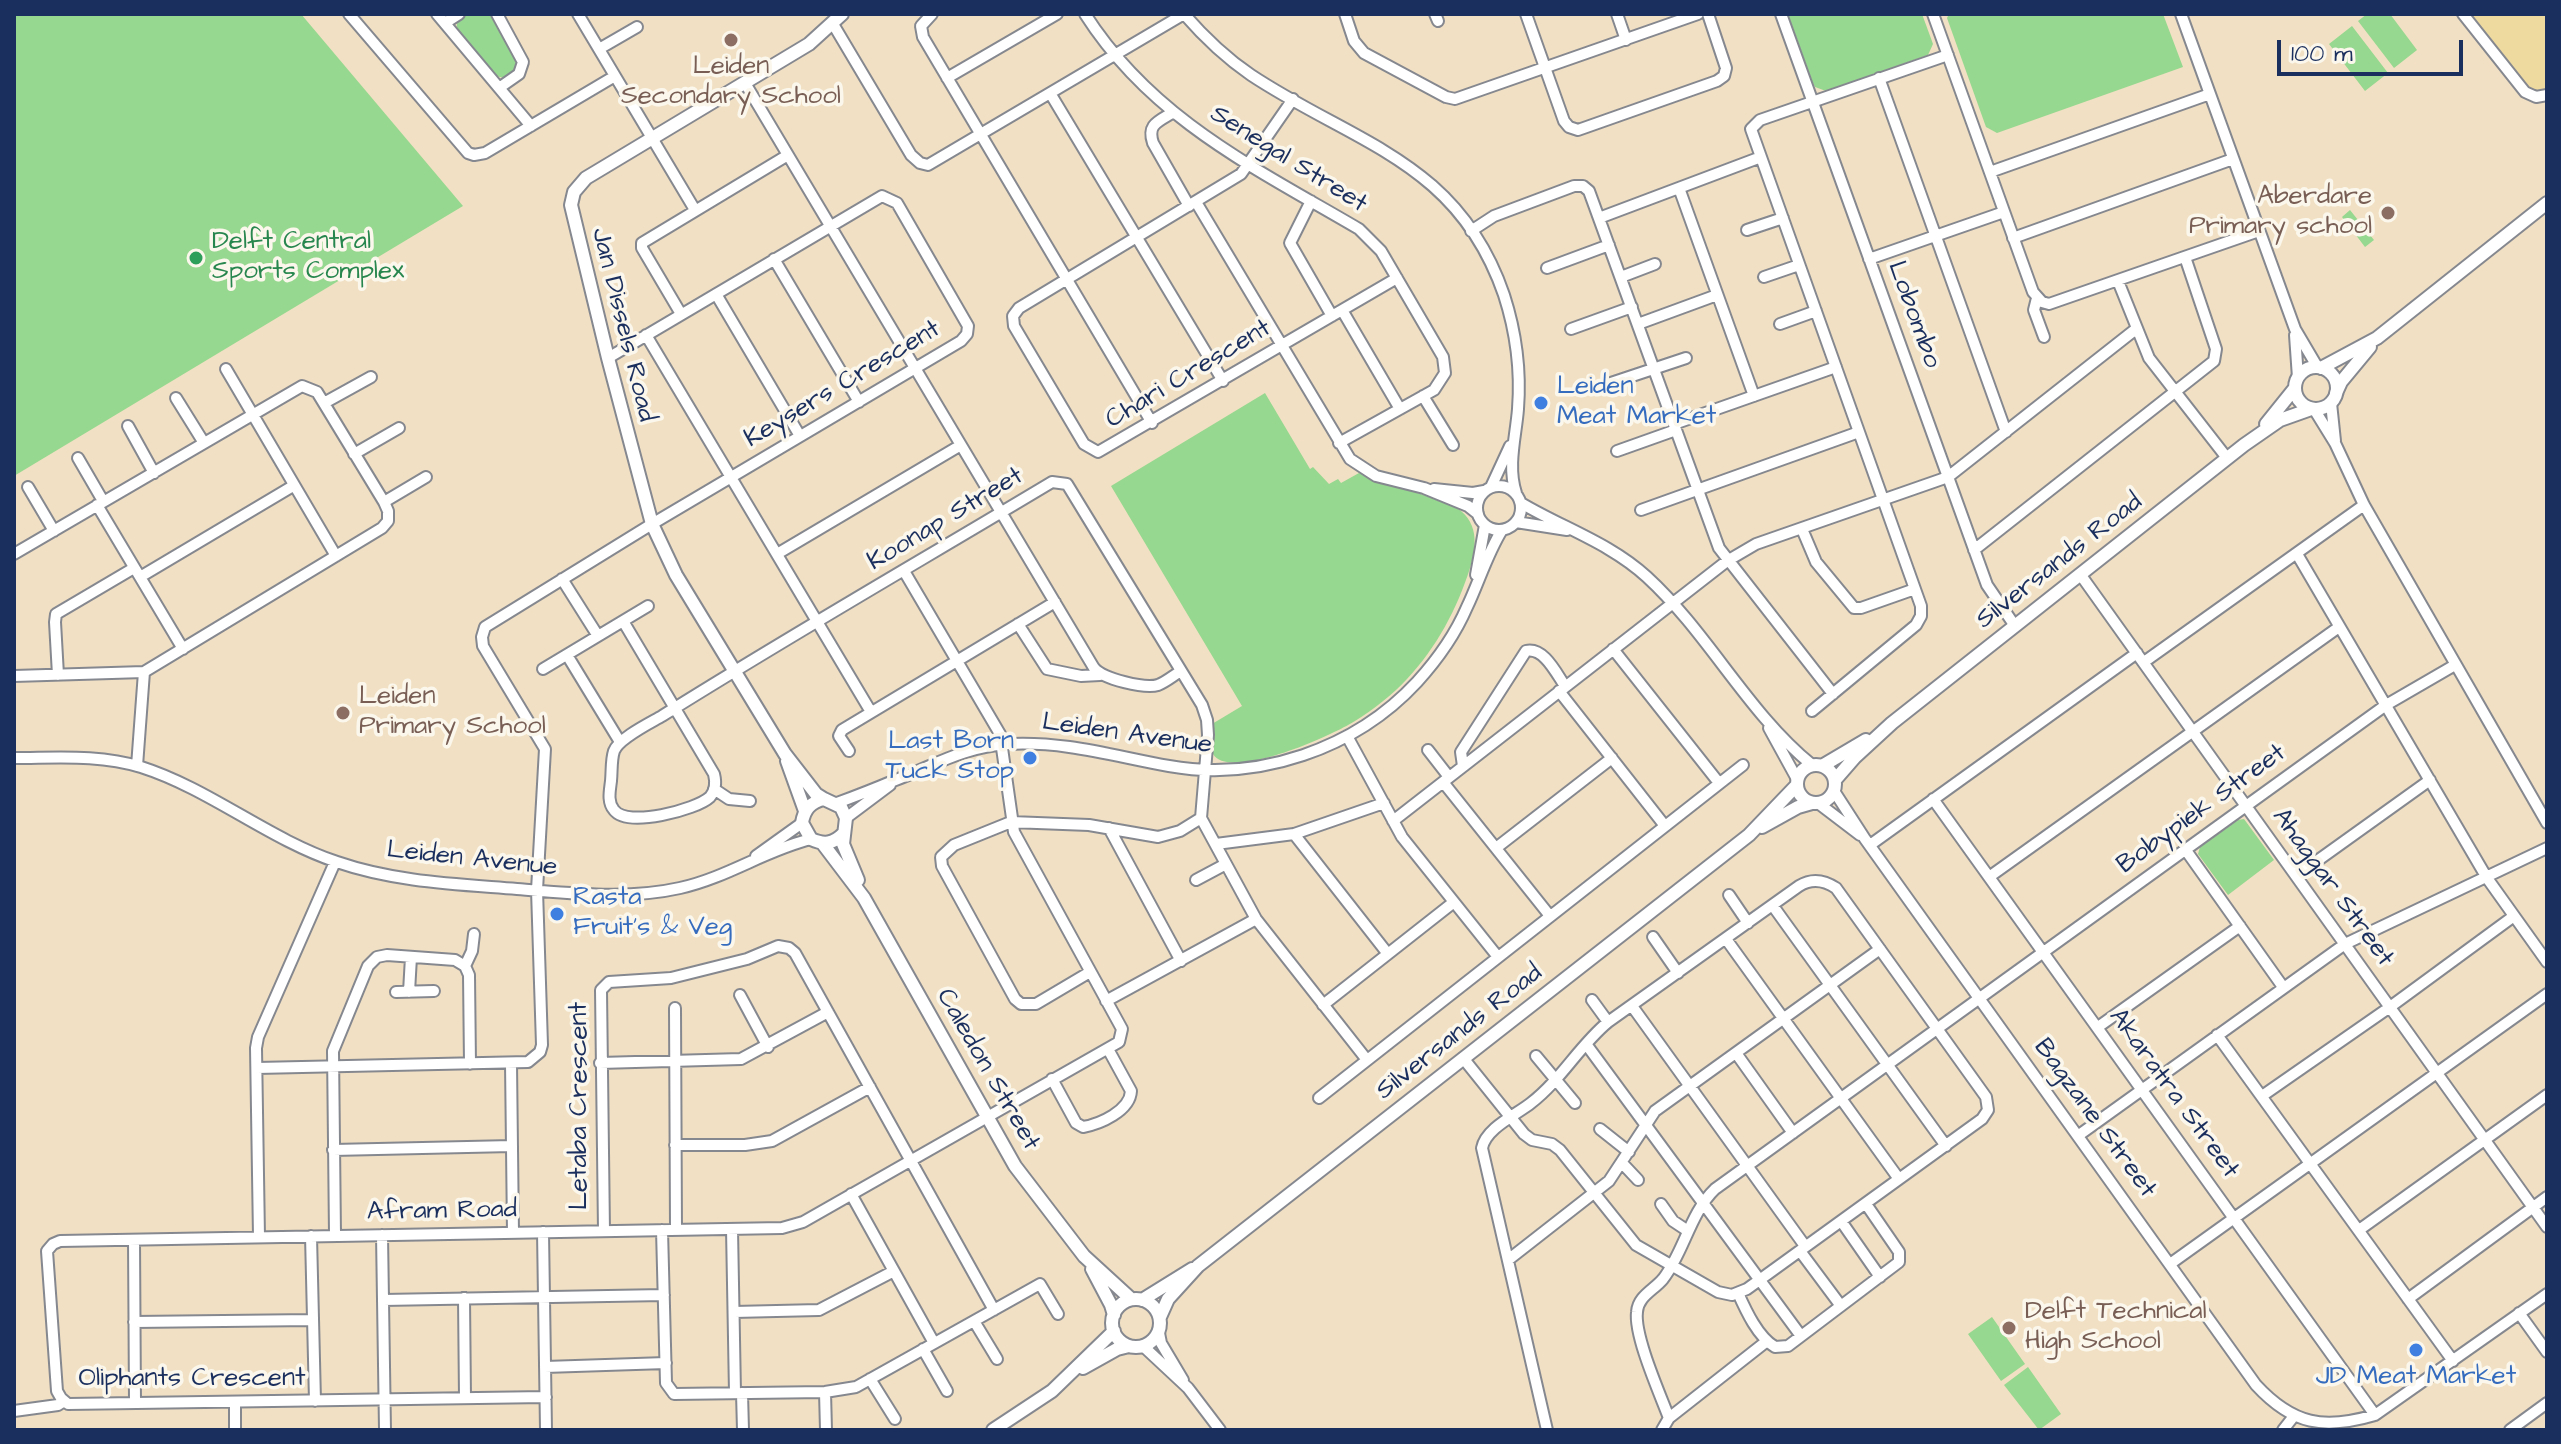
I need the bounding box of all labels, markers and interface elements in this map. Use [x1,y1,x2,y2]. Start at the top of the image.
scale bar [2281,24,2467,74]
marker: Leiden Secondary School [722,31,740,49]
text: 100 m [2291,37,2353,71]
place label: Leiden Secondary School [621,52,841,114]
street label: Senegal Street [1204,99,1372,221]
place label: Aberdare Primary school [2189,182,2372,244]
marker: Aberdare Primary school [2379,204,2397,222]
street label: Jan Dissels Road [583,225,661,425]
place label: Delft Central Sports Complex [212,227,404,288]
marker: Delft Central Sports Complex [187,249,205,267]
street label: Lobombo [1879,257,1947,373]
street label: Chari Crescent [1101,313,1277,437]
street label: Keysers Crescent [739,314,947,456]
place label: Leiden Meat Market [1557,372,1716,434]
marker: Leiden Meat Market [1532,394,1550,412]
street label: Koonap Street [862,461,1030,579]
street label: Silversands Road [1971,487,2149,637]
place label: Leiden Primary School [359,682,546,744]
marker: Leiden Primary School [334,704,352,722]
street label: Leiden Avenue [1040,708,1214,762]
place label: Last Born Tuck Stop [885,727,1014,788]
street label: Bobypiek Street [2112,738,2292,882]
marker: Last Born Tuck Stop [1021,749,1039,767]
street label: Ahaggar Street [2264,803,2400,973]
street label: Leiden Avenue [385,836,559,884]
place label: Rasta Fruit's & Veg [573,883,732,944]
marker: Rasta Fruit's & Veg [548,905,566,923]
street label: Silversands Road [1371,958,1549,1108]
street label: Caledon Street [928,984,1046,1156]
street label: Letaba Crescent [565,1002,597,1210]
street label: Akaratra Street [2101,1003,2245,1185]
street label: Bagzane Street [2026,1033,2162,1205]
street label: Afram Road [367,1195,517,1229]
place label: Delft Technical High School [2025,1297,2207,1358]
marker: Delft Technical High School [2000,1319,2018,1337]
marker: JD Meat Market [2407,1341,2425,1359]
place label: JD Meat Market [2316,1362,2516,1394]
street label: Oliphants Crescent [79,1364,305,1396]

